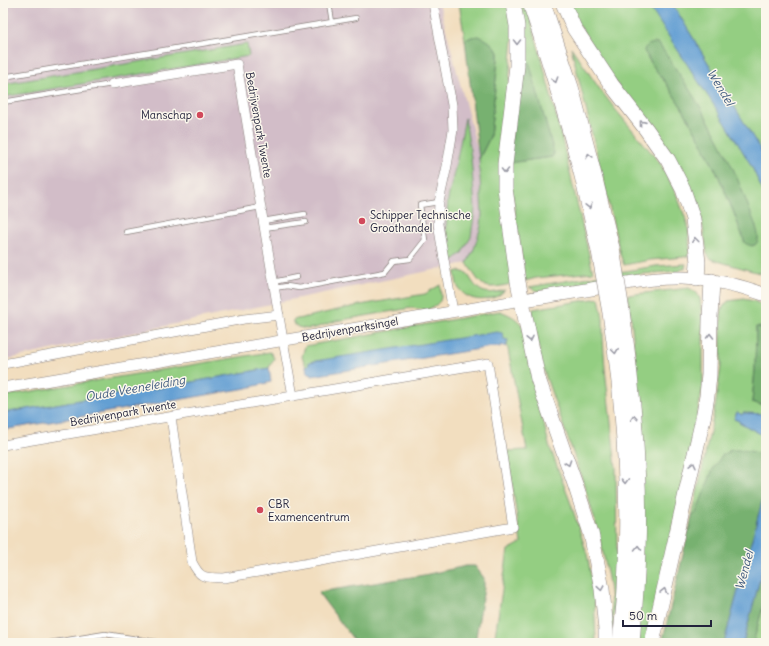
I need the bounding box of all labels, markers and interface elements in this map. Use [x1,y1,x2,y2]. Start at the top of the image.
one-way arrow [513,39,521,45]
water label: Wendel [704,66,739,110]
street label: Bedrijvenpark Twente [243,71,275,179]
one-way arrow [550,76,559,83]
place label: Manschap [141,108,192,122]
marker: Manschap [195,110,205,120]
one-way arrow [639,121,646,128]
one-way arrow [585,153,594,160]
one-way arrow [501,168,509,174]
one-way arrow [584,202,592,209]
place label: Schipper Technische Groothandel [370,208,471,235]
marker: Schipper Technische Groothandel [357,216,367,226]
one-way arrow [691,237,700,243]
street label: Bedrijvenparksingel [301,314,399,344]
one-way arrow [705,333,714,339]
one-way arrow [525,335,533,342]
one-way arrow [611,348,620,354]
water label: Oude Veeneleiding [84,372,187,404]
street label: Bedrijvenpark Twente [69,397,177,429]
one-way arrow [629,415,638,421]
one-way arrow [563,459,571,466]
one-way arrow [688,461,696,468]
one-way arrow [621,478,630,484]
place label: CBR Examencentrum [268,497,350,524]
marker: CBR Examencentrum [255,505,265,515]
one-way arrow [634,545,642,551]
water label: Wendel [732,546,757,591]
one-way arrow [596,585,605,591]
one-way arrow [659,588,667,594]
scale bar [623,602,711,628]
text: 50 m [629,608,658,623]

